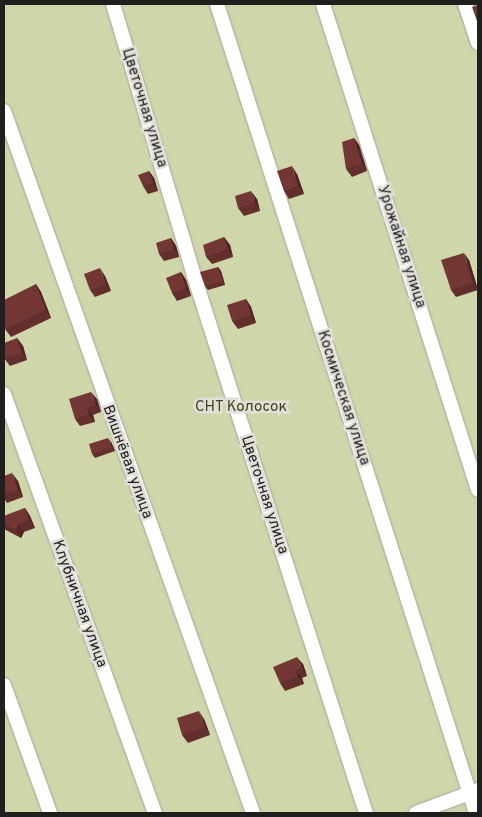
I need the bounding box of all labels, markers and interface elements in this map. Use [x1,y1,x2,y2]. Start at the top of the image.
street label: Цветочная улица [117,46,171,170]
street label: Урожайная улица [373,183,429,311]
street label: Космическая улица [313,328,373,468]
park label: СНТ Колосок [195,399,287,417]
street label: Вишнёвая улица [98,403,156,521]
street label: Цветочная улица [236,433,292,557]
street label: Клубничная улица [48,538,110,670]

